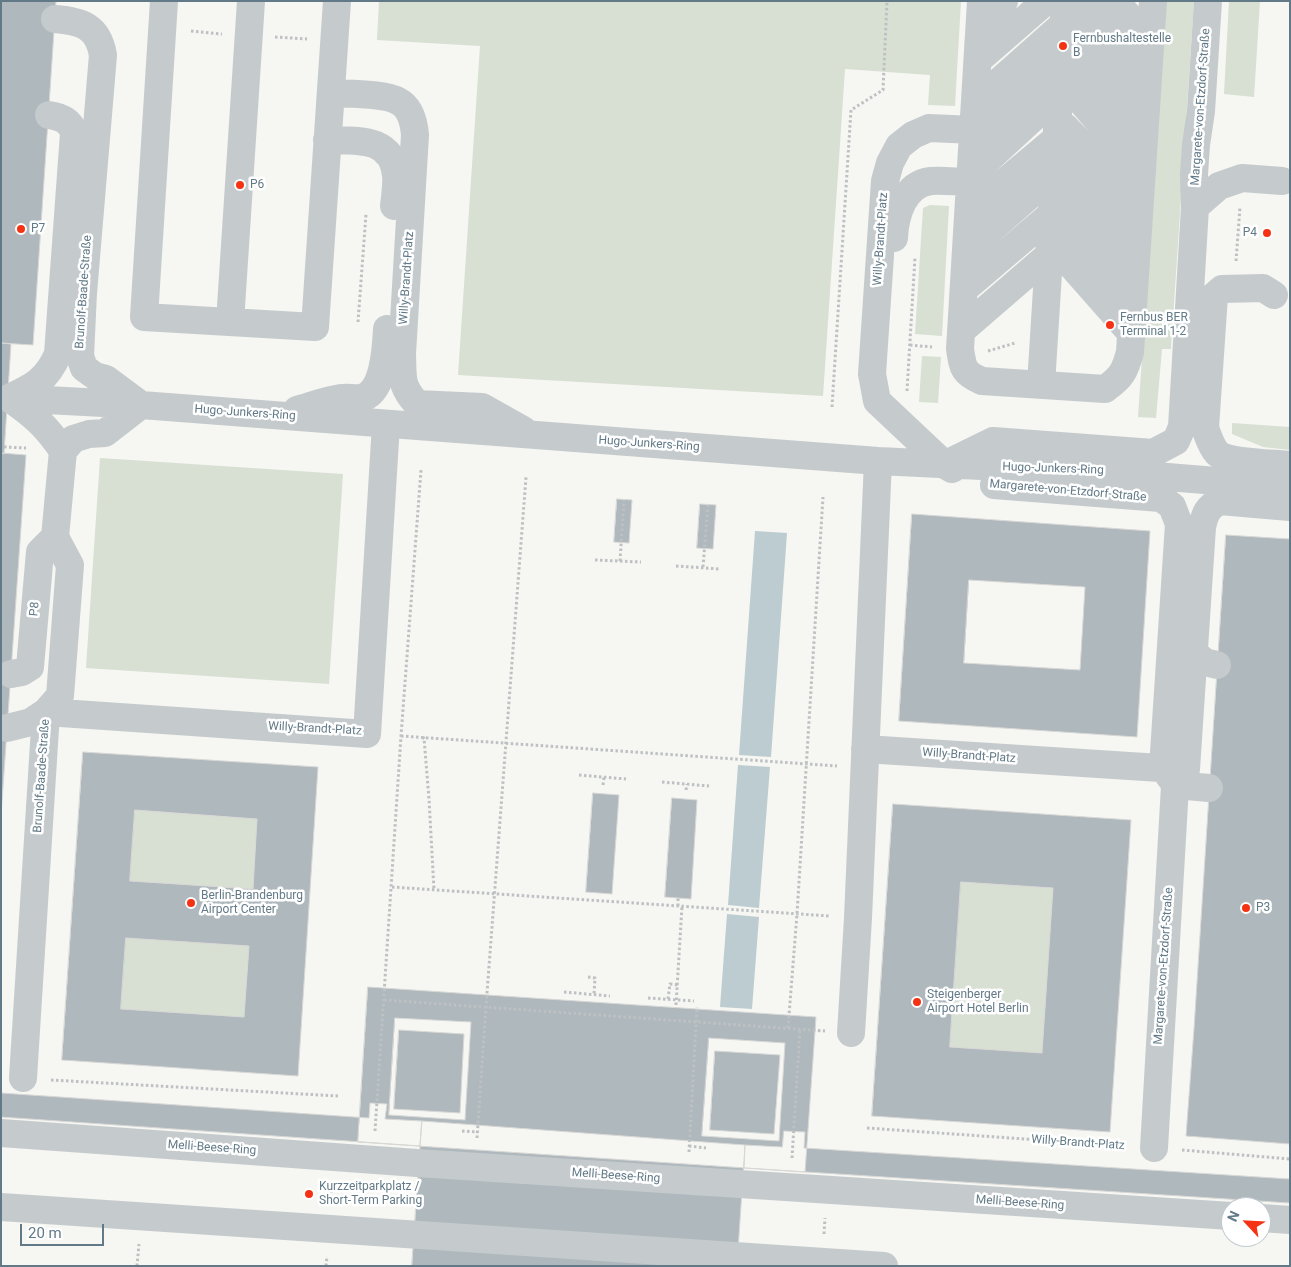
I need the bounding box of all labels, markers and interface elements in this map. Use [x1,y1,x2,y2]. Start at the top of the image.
street label: Margarete-von-Etzdorf-Straße [1188,28,1214,186]
place label: Fernbushaltestelle B [1073,32,1171,60]
marker: Fernbushaltestelle B [1057,40,1069,52]
place label: P6 [250,178,264,192]
marker: P6 [234,179,246,191]
street label: Willy-Brandt-Platz [871,192,891,286]
place label: P7 [31,222,45,236]
marker: P7 [15,223,27,235]
place label: P4 [1243,226,1257,240]
marker: P4 [1261,227,1273,239]
street label: Willy-Brandt-Platz [397,231,417,325]
street label: Brunolf-Baade-Straße [73,235,95,349]
place label: Fernbus BER Terminal 1-2 [1120,311,1188,339]
marker: Fernbus BER Terminal 1-2 [1104,319,1116,331]
street label: Hugo-Junkers-Ring [194,402,296,424]
street label: Hugo-Junkers-Ring [598,433,700,455]
street label: Hugo-Junkers-Ring [1002,460,1104,478]
street label: Margarete-von-Etzdorf-Straße [989,477,1147,505]
street label: P8 [27,601,43,617]
street label: Brunolf-Baade-Straße [31,719,53,833]
street label: Willy-Brandt-Platz [268,719,362,739]
street label: Willy-Brandt-Platz [922,746,1016,766]
street label: Margarete-von-Etzdorf-Straße [1151,887,1177,1045]
place label: Berlin-Brandenburg Airport Center [201,889,303,917]
marker: Berlin-Brandenburg Airport Center [185,897,197,909]
place label: P3 [1256,901,1270,915]
marker: P3 [1240,902,1252,914]
place label: Steigenberger Airport Hotel Berlin [927,988,1029,1016]
marker: Steigenberger Airport Hotel Berlin [911,996,923,1008]
street label: Willy-Brandt-Platz [1031,1133,1125,1153]
street label: Melli-Beese-Ring [167,1138,257,1158]
street label: Melli-Beese-Ring [571,1166,661,1186]
place label: Kurzzeitparkplatz / Short-Term Parking [319,1180,422,1208]
marker: Kurzzeitparkplatz / Short-Term Parking [303,1188,315,1200]
street label: Melli-Beese-Ring [975,1193,1065,1213]
north arrow [1221,1197,1271,1247]
text: N [1224,1208,1243,1224]
scale bar [22,1214,106,1246]
text: 20 m [28,1224,62,1242]

